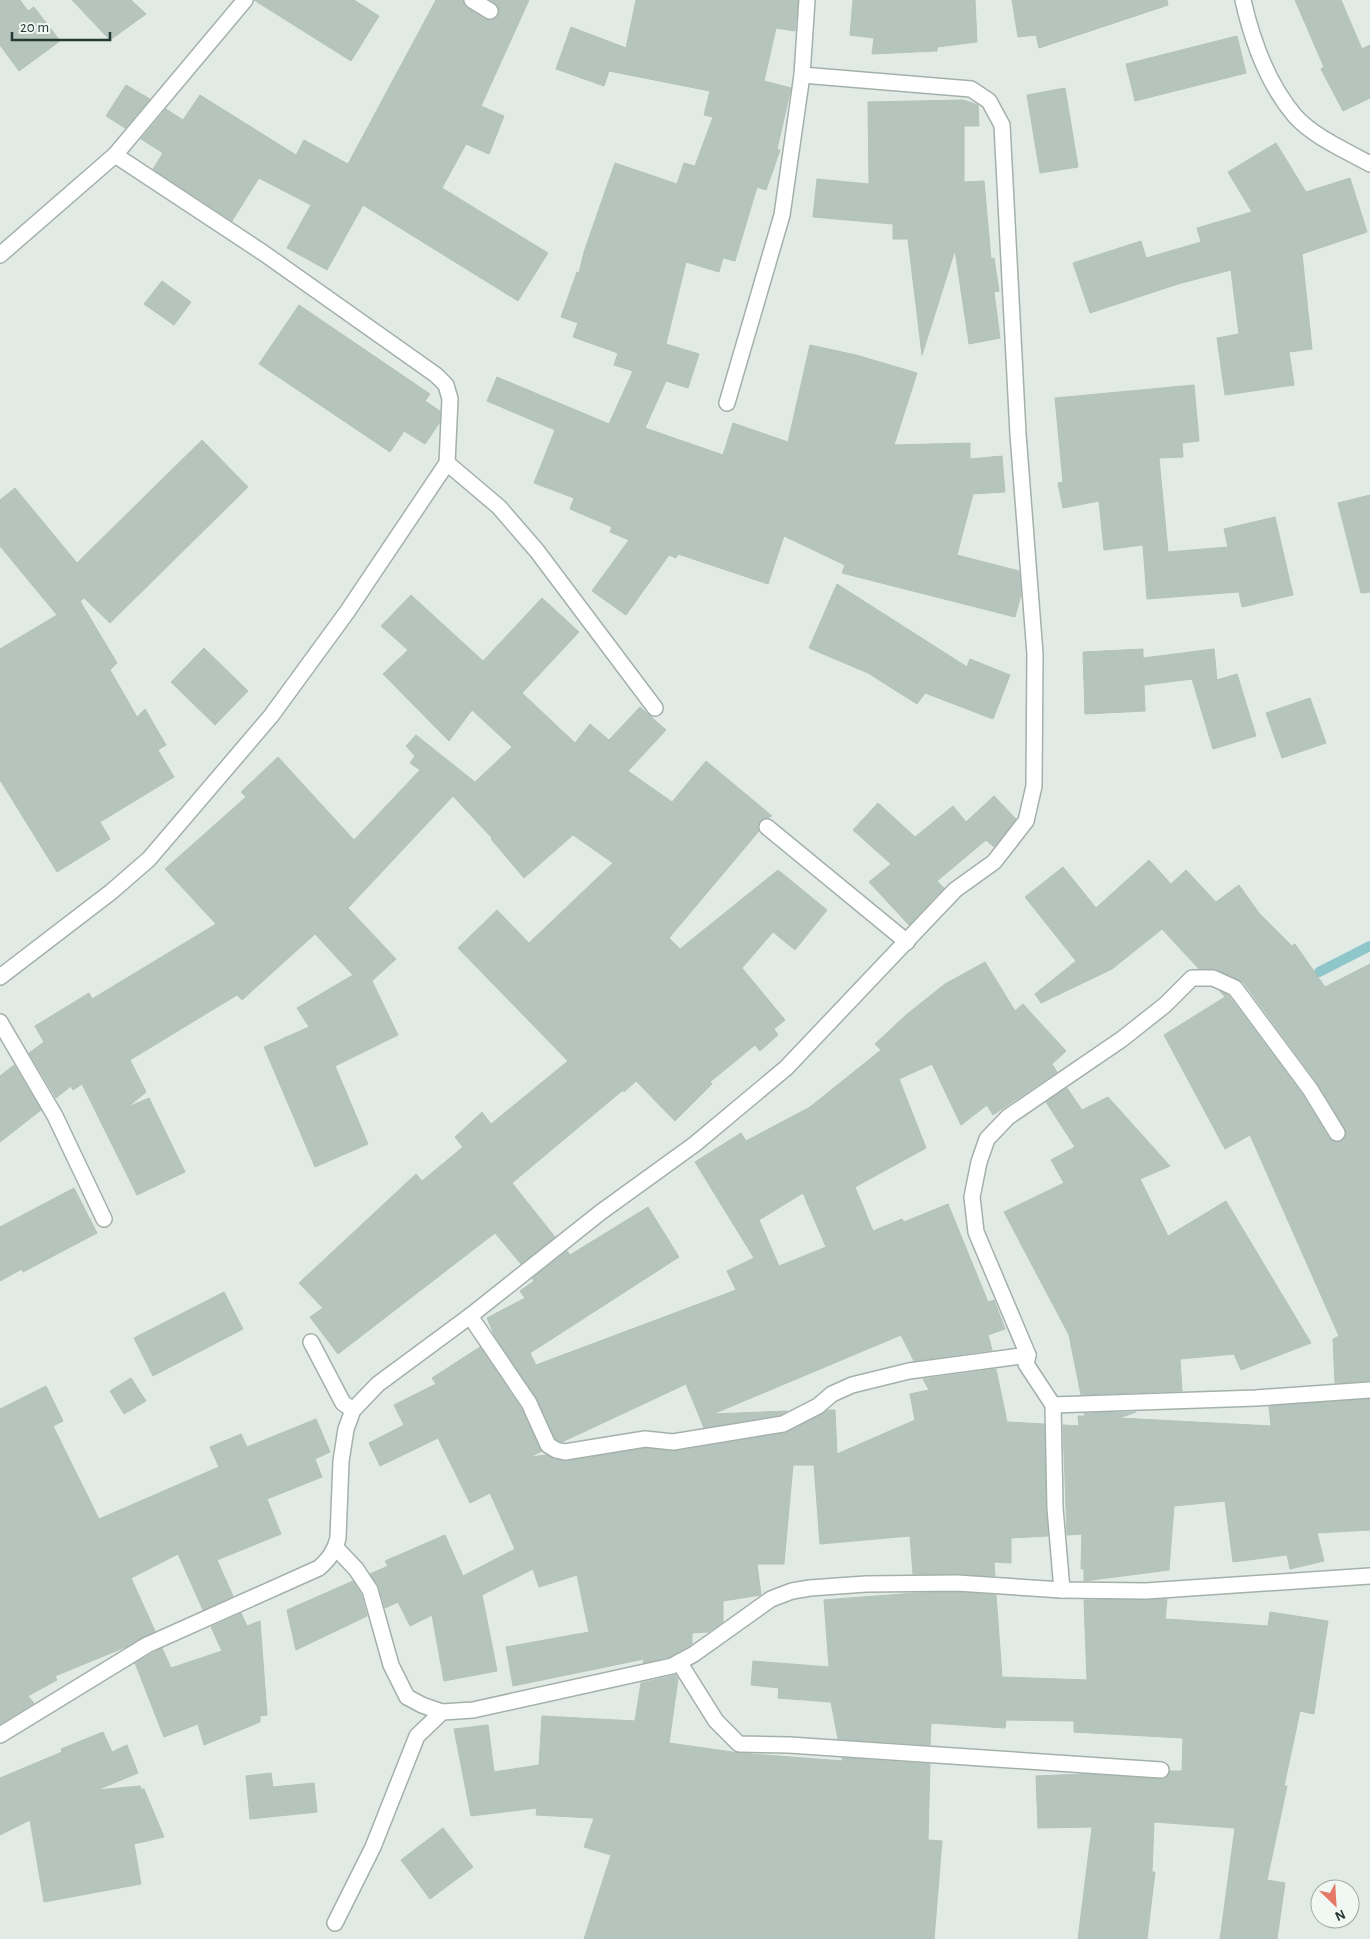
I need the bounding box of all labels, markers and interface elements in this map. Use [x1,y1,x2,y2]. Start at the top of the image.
scale bar [12,10,110,42]
text: 20 m [20,20,49,35]
north arrow [1310,1879,1360,1929]
text: N [1333,1906,1347,1923]

